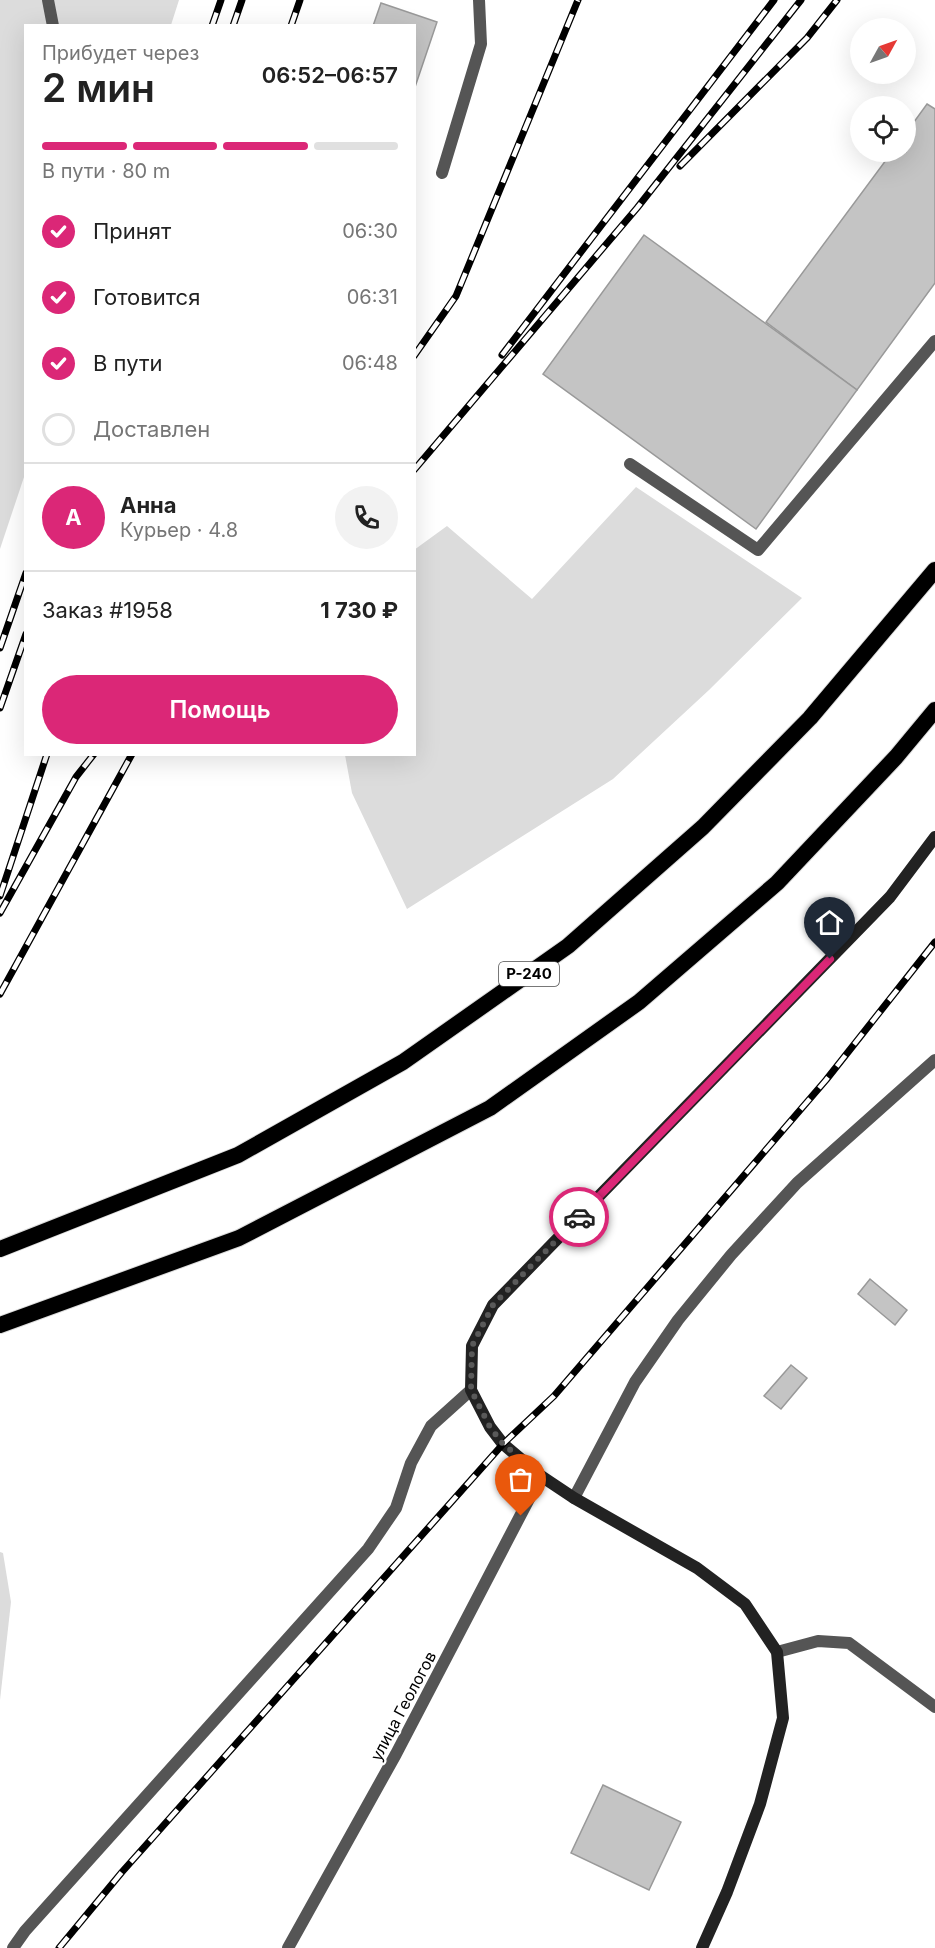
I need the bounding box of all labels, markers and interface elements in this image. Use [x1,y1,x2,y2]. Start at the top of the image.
north arrow [850,18,916,84]
map controls [850,18,916,162]
text: Прибудет через [42,41,199,65]
text: 06:52–06:57 [262,62,398,88]
text: 2 мин [42,64,155,111]
button: locate [850,96,916,162]
text: В пути · 80 m [42,159,170,183]
icon: check [42,215,75,248]
text: Принят [93,218,171,244]
text: 06:30 [342,219,398,243]
icon: check [42,281,75,314]
text: Готовится [93,284,200,310]
text: 06:31 [347,285,398,309]
icon: check [42,347,75,380]
text: В пути [93,350,162,376]
text: 06:48 [342,351,398,375]
text: Доставлен [93,416,210,442]
button: phone [335,486,398,549]
text: Анна [120,492,177,518]
text: А [65,504,82,530]
text: Курьер · 4.8 [120,518,238,542]
text: Заказ #1958 [42,597,173,623]
text: 1 730 ₽ [320,597,398,623]
button: Помощь [42,675,398,744]
pin [804,897,855,959]
icon: home [813,906,846,939]
road number: Р-240 [499,962,559,986]
courier [549,1187,609,1247]
icon: car [563,1201,596,1234]
pin [495,1454,546,1516]
icon: bag [504,1463,537,1496]
street label: улица Геологов [366,1648,440,1764]

